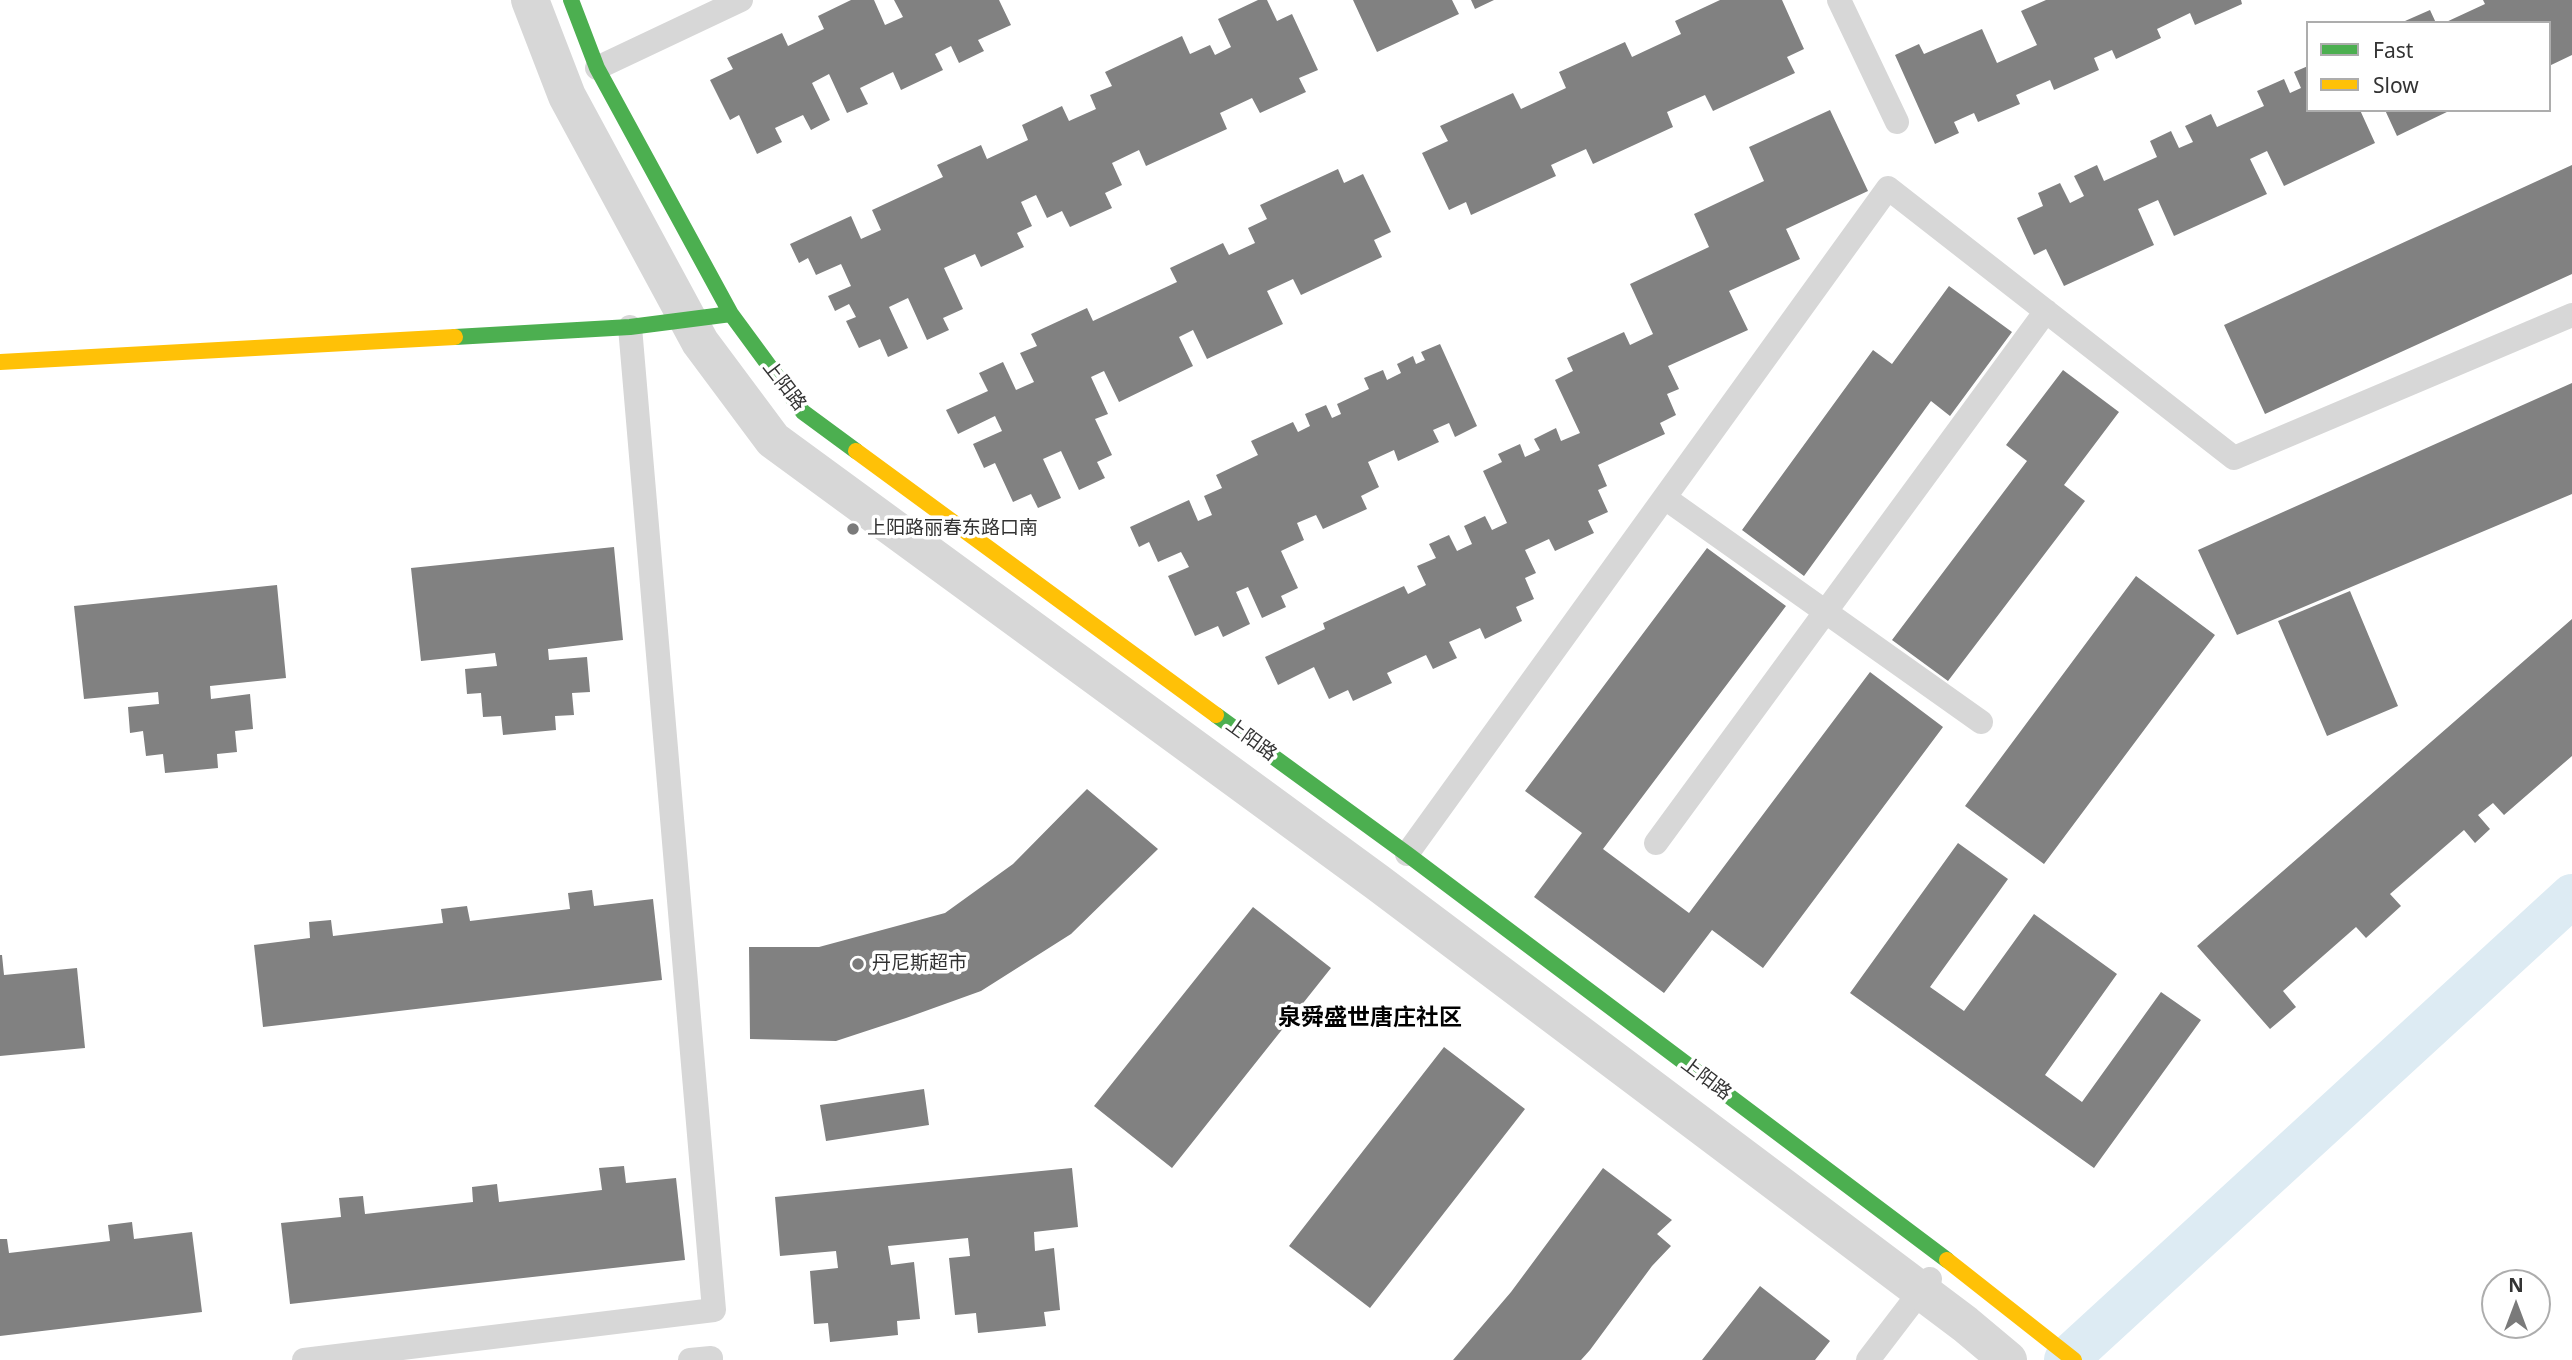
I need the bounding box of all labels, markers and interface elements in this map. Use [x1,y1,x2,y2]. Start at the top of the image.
legend [2306,21,2551,112]
text: Fast [2373,36,2413,64]
text: Slow [2373,71,2419,99]
street label: 上阳路 [757,357,811,415]
place label: 上阳路丽春东路口南 [867,518,1038,540]
marker: 上阳路丽春东路口南 [845,521,861,537]
street label: 上阳路 [1221,714,1281,766]
place label: 丹尼斯超市 [872,953,967,975]
marker: 丹尼斯超市 [850,956,866,972]
district label: 泉舜盛世唐庄社区 [1278,1004,1462,1032]
street label: 上阳路 [1676,1053,1736,1105]
north arrow [2481,1269,2551,1339]
text: N [2508,1272,2524,1298]

